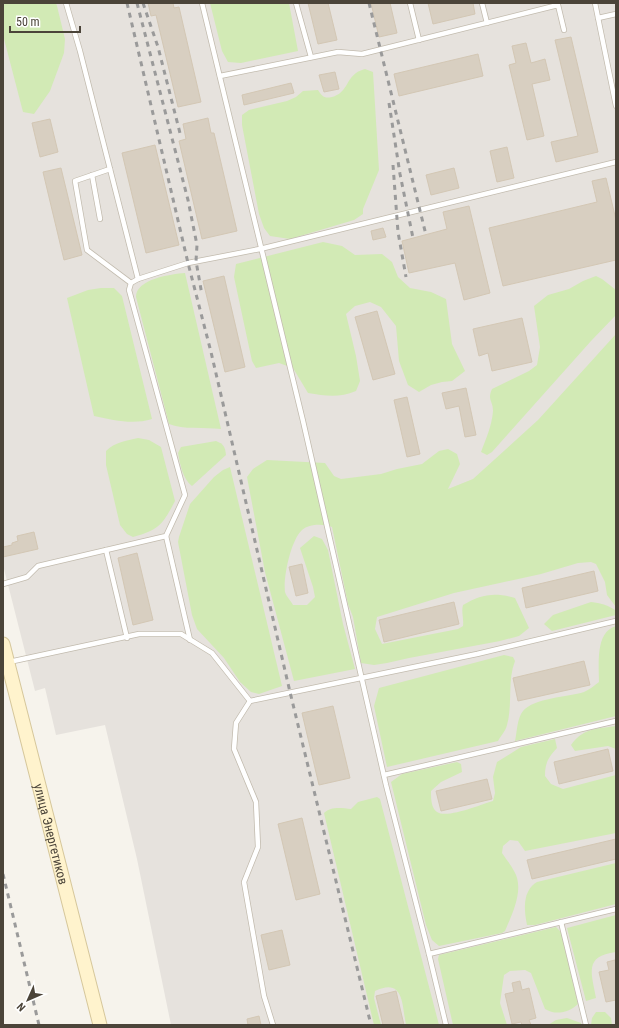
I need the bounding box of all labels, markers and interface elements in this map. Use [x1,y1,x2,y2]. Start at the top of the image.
scale bar [10,8,80,34]
text: 50 m [16,15,40,29]
street label: улица Энергетиков [31,782,71,886]
north arrow [8,980,48,1020]
text: N [14,1000,28,1014]

